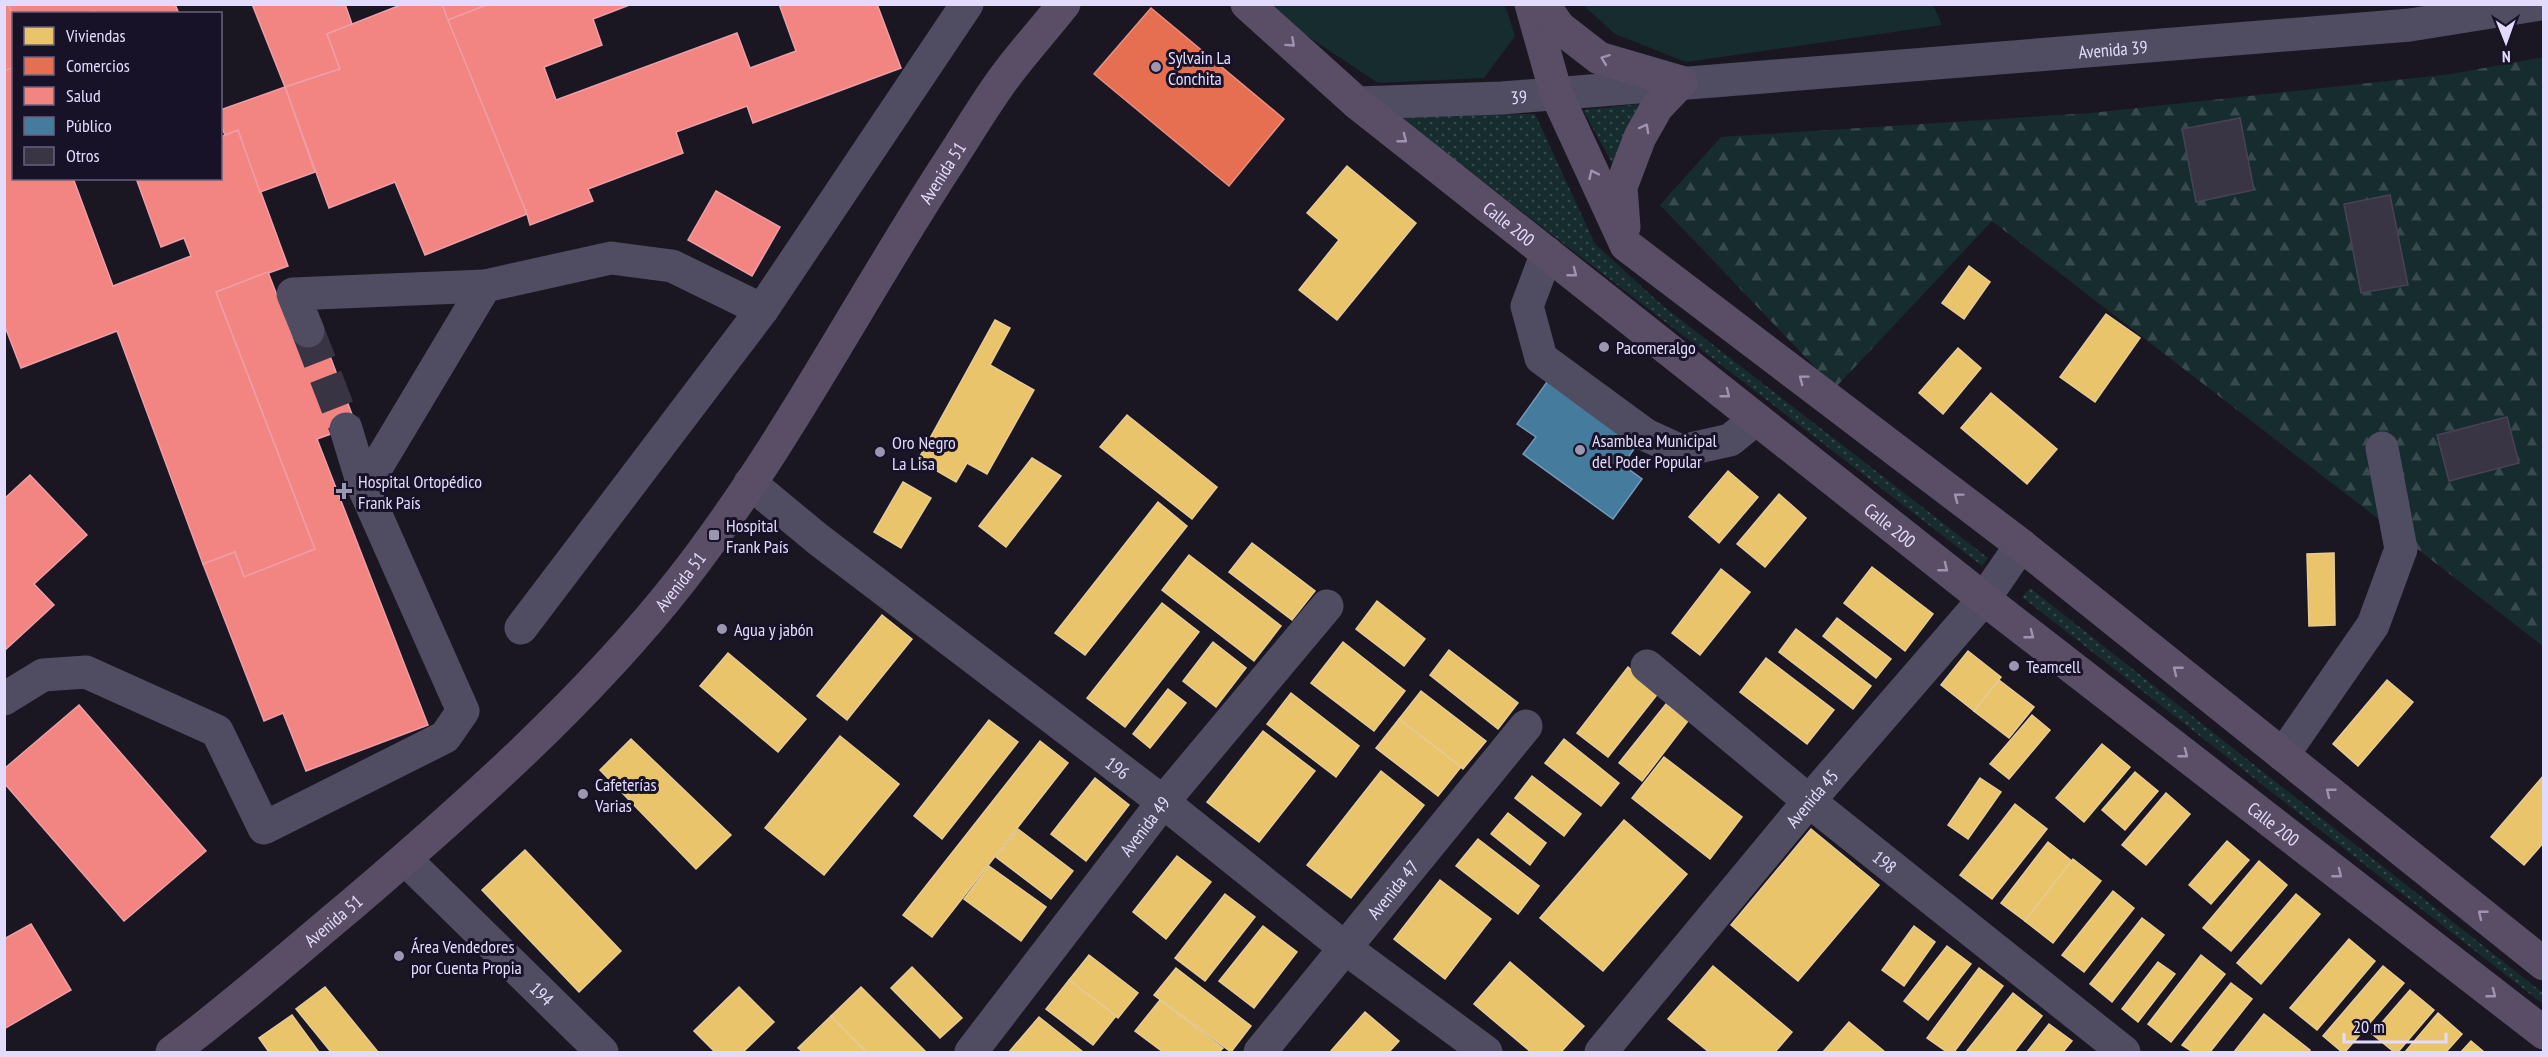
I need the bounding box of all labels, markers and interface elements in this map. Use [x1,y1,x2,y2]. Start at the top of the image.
legend [12,12,222,180]
north arrow [2476,12,2536,72]
text: Viviendas [65,24,126,47]
street label: Avenida 39 [2078,35,2148,63]
one-way arrow [1284,36,1295,47]
place label: Sylvain La Conchita [1168,46,1231,90]
text: N [2502,47,2511,67]
text: Comercios [66,54,130,77]
one-way arrow [1600,54,1611,66]
marker: Sylvain La Conchita [1149,60,1163,74]
text: Salud [66,84,101,107]
street label: 39 [1510,85,1528,109]
text: Público [66,114,112,137]
one-way arrow [1638,124,1649,135]
one-way arrow [1397,132,1408,143]
street label: Avenida 51 [914,137,971,208]
text: Otros [66,144,100,167]
one-way arrow [1588,170,1600,181]
street label: Calle 200 [1479,196,1540,251]
one-way arrow [1566,266,1577,277]
place label: Pacomeralgo [1616,336,1696,359]
marker: Pacomeralgo [1597,340,1611,354]
one-way arrow [1798,376,1809,387]
one-way arrow [1719,387,1730,398]
place label: Asamblea Municipal del Poder Popular [1592,429,1717,473]
place label: Oro Negro La Lisa [892,431,956,475]
marker: Asamblea Municipal del Poder Popular [1573,443,1587,457]
marker: Oro Negro La Lisa [873,445,887,459]
place label: Hospital Ortopédico Frank País [358,470,482,514]
marker: Hospital Ortopédico Frank País [335,482,353,500]
one-way arrow [1954,493,1965,504]
street label: Calle 200 [1860,497,1921,552]
place label: Hospital Frank País [726,514,789,558]
marker: Hospital Frank País [707,528,721,542]
street label: Avenida 51 [650,547,710,616]
one-way arrow [1938,560,1949,571]
place label: Agua y jabón [734,618,813,641]
marker: Agua y jabón [715,622,729,636]
one-way arrow [2023,627,2034,638]
place label: Teamcell [2026,655,2081,678]
marker: Teamcell [2007,659,2021,673]
one-way arrow [2173,667,2184,678]
one-way arrow [2177,747,2188,758]
street label: 196 [1101,751,1134,784]
street label: Avenida 45 [1781,764,1843,832]
place label: Cafeterías Varias [594,773,657,817]
marker: Cafeterías Varias [576,787,590,801]
one-way arrow [2325,789,2336,800]
street label: Avenida 49 [1114,791,1175,860]
street label: Calle 200 [2243,796,2304,851]
street label: 198 [1868,845,1902,878]
street label: Avenida 47 [1362,855,1424,923]
one-way arrow [2331,867,2342,878]
street label: Avenida 51 [299,889,367,951]
one-way arrow [2477,911,2488,922]
place label: Área Vendedores por Cuenta Propia [411,935,522,979]
marker: Área Vendedores por Cuenta Propia [392,949,406,963]
street label: 194 [525,977,559,1010]
one-way arrow [2486,986,2497,997]
scale bar [2344,1006,2446,1044]
text: 20 m [2353,1015,2385,1038]

